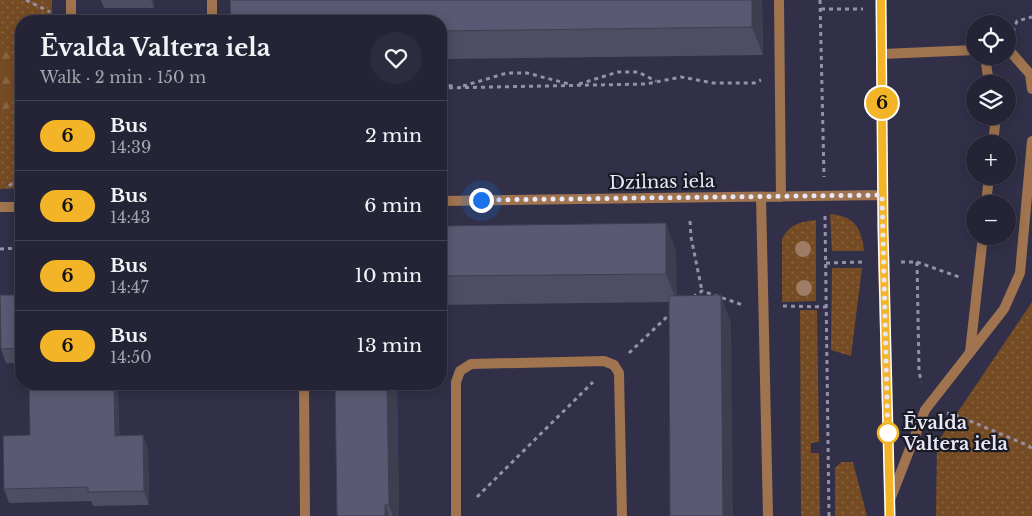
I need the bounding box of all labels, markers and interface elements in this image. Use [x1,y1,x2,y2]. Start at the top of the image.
map controls [966,15,1016,245]
button: locate [966,15,1016,65]
button: heart [370,32,422,84]
text: Ēvalda Valtera iela [40,33,271,62]
text: Walk · 2 min · 150 m [40,67,206,87]
button: layers [966,75,1016,125]
line badge: 6 [866,87,898,119]
text: 6 [876,92,888,114]
text: Bus [110,114,147,137]
text: 2 min [365,124,422,147]
text: 6 [61,125,74,147]
button: + [966,135,1016,185]
text: 14:39 [110,137,151,157]
street label: Dzilnas iela [609,170,715,194]
text: Bus [110,184,147,207]
your location [469,188,494,213]
text: 6 min [364,194,422,217]
text: 6 [61,195,74,217]
button: − [966,195,1016,245]
text: 14:43 [110,207,150,227]
text: Bus [110,254,147,277]
text: 10 min [355,264,422,287]
text: 6 [61,265,74,287]
text: 14:47 [110,277,148,297]
text: Bus [110,324,147,347]
text: 13 min [356,334,422,357]
text: 6 [61,335,74,357]
text: 14:50 [110,347,152,367]
place label: Ēvalda Valtera iela [902,411,1008,455]
marker: Ēvalda Valtera iela [877,422,899,444]

